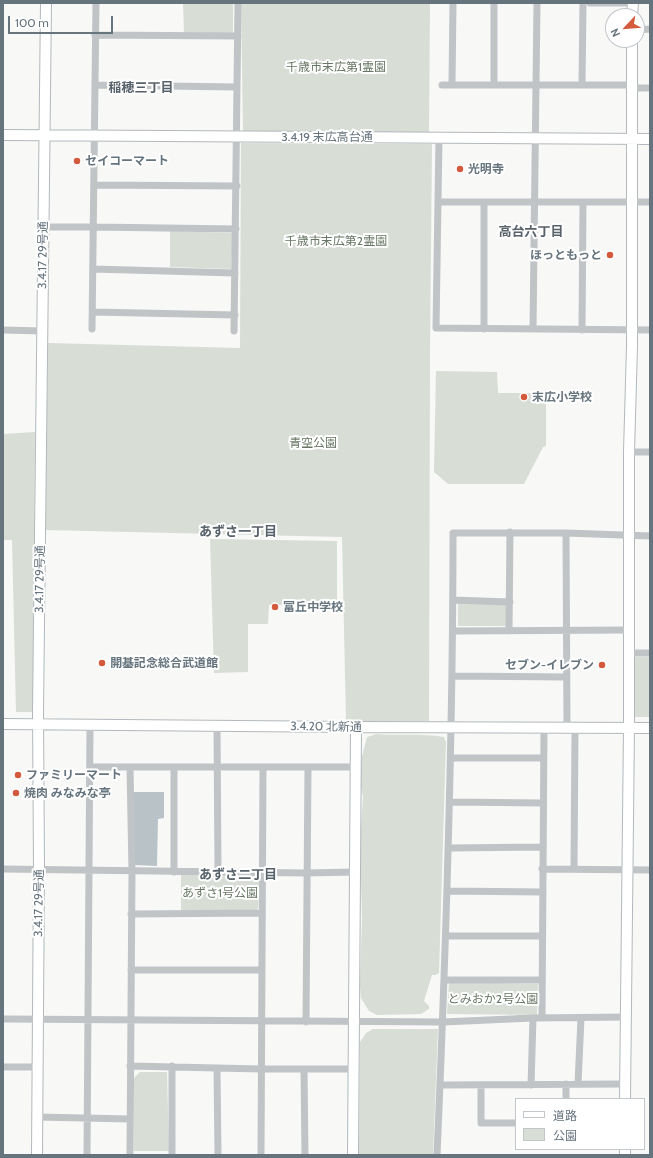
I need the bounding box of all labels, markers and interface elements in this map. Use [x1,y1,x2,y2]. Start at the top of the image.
scale bar [10,8,115,34]
north arrow [605,8,645,48]
text: 100 m [15,15,49,30]
text: N [607,26,623,39]
park label: 千歳市末広第1霊園 [286,60,386,74]
district label: 稲穂三丁目 [109,80,173,96]
street label: 3.4.19 末広高台通 [281,130,373,144]
place label: セイコーマート [85,154,169,168]
marker: セイコーマート [72,156,82,166]
place label: 光明寺 [468,162,504,176]
marker: 光明寺 [455,164,465,174]
street label: 3.4.17 29号通 [35,221,51,289]
district label: 高台六丁目 [499,224,563,240]
park label: 千歳市末広第2霊園 [285,234,387,248]
place label: ほっともっと [530,248,602,262]
marker: ほっともっと [605,250,615,260]
place label: 末広小学校 [532,390,592,404]
marker: 末広小学校 [519,392,529,402]
park label: 青空公園 [289,436,337,450]
district label: あずさ一丁目 [199,524,277,540]
street label: 3.4.17 29号通 [32,545,48,613]
place label: 富丘中学校 [283,600,343,614]
marker: 富丘中学校 [270,602,280,612]
place label: 開基記念総合武道館 [110,656,218,670]
marker: 開基記念総合武道館 [97,658,107,668]
place label: セブン-イレブン [505,658,594,672]
marker: セブン-イレブン [597,660,607,670]
street label: 3.4.20 北新通 [290,719,362,735]
place label: ファミリーマート [26,768,122,782]
marker: ファミリーマート [13,770,23,780]
place label: 焼肉 みなみな亭 [24,786,111,800]
marker: 焼肉 みなみな亭 [11,788,21,798]
district label: あずさ二丁目 [199,867,277,883]
street label: 3.4.17 29号通 [31,869,47,937]
park label: あずさ1号公園 [182,886,258,900]
park label: とみおか2号公園 [448,992,538,1006]
legend [515,1098,645,1150]
text: 道路 [553,1108,577,1123]
text: 公園 [553,1128,577,1143]

